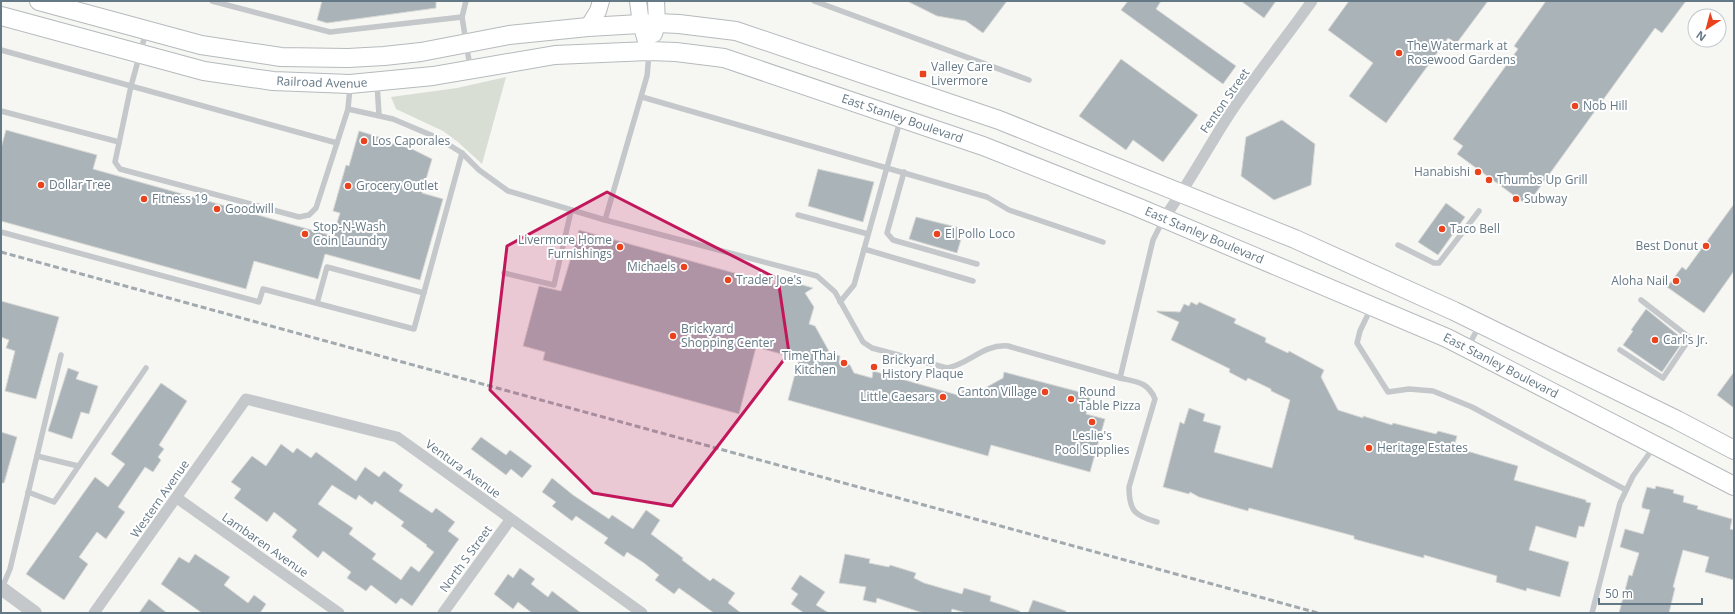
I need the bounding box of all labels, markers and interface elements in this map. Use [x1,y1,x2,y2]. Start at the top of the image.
north arrow [1687,8,1727,48]
text: N [1693,28,1709,45]
place label: The Watermark at Rosewood Gardens [1407,37,1516,68]
marker: The Watermark at Rosewood Gardens [1394,48,1404,58]
place label: Valley Care Livermore [931,58,993,89]
street label: Fenton Street [1196,65,1253,137]
marker: Valley Care Livermore [918,69,928,79]
street label: Railroad Avenue [276,72,368,92]
street label: East Stanley Boulevard [839,90,965,147]
place label: Nob Hill [1583,97,1628,114]
marker: Nob Hill [1570,101,1580,111]
place label: Los Caporales [372,132,450,149]
marker: Los Caporales [359,136,369,146]
place label: Hanabishi [1414,163,1470,180]
marker: Hanabishi [1473,167,1483,177]
place label: Thumbs Up Grill [1497,171,1588,188]
marker: Thumbs Up Grill [1484,175,1494,185]
place label: Dollar Tree [49,176,111,193]
place label: Grocery Outlet [356,177,438,194]
marker: Dollar Tree [36,180,46,190]
marker: Grocery Outlet [343,181,353,191]
place label: Fitness 19 [152,190,208,207]
place label: Subway [1524,190,1568,207]
marker: Fitness 19 [139,194,149,204]
marker: Subway [1511,194,1521,204]
place label: Goodwill [225,200,274,217]
street label: East Stanley Boulevard [1143,202,1266,268]
marker: Goodwill [212,204,222,214]
place label: Stop-N-Wash Coin Laundry [313,218,388,249]
place label: Taco Bell [1450,220,1500,237]
marker: Taco Bell [1437,224,1447,234]
place label: El Pollo Loco [945,225,1015,242]
marker: Stop-N-Wash Coin Laundry [300,229,310,239]
marker: El Pollo Loco [932,229,942,239]
place label: Livermore Home Furnishings [518,231,612,262]
place label: Best Donut [1635,237,1698,254]
marker: Best Donut [1701,241,1711,251]
marker: Livermore Home Furnishings [615,242,625,252]
place label: Michaels [627,258,676,275]
marker: Michaels [679,262,689,272]
place label: Trader Joe's [736,271,802,288]
place label: Aloha Nail [1611,272,1668,289]
marker: Trader Joe's [723,275,733,285]
marker: Aloha Nail [1671,276,1681,286]
place label: Brickyard Shopping Center [681,320,775,351]
street label: East Stanley Boulevard [1441,329,1562,402]
marker: Brickyard Shopping Center [668,331,678,341]
place label: Carl's Jr. [1663,331,1708,348]
marker: Carl's Jr. [1650,335,1660,345]
place label: Time Thai Kitchen [782,347,836,378]
place label: Brickyard History Plaque [882,351,964,382]
marker: Time Thai Kitchen [839,358,849,368]
marker: Brickyard History Plaque [869,362,879,372]
place label: Canton Village [957,383,1037,400]
place label: Round Table Pizza [1079,383,1141,414]
marker: Canton Village [1040,387,1050,397]
place label: Little Caesars [860,388,935,405]
marker: Little Caesars [938,392,948,402]
marker: Round Table Pizza [1066,394,1076,404]
marker: Leslie's Pool Supplies [1087,417,1097,427]
place label: Leslie's Pool Supplies [1055,427,1130,458]
street label: Ventura Avenue [422,435,505,502]
place label: Heritage Estates [1377,439,1468,456]
marker: Heritage Estates [1364,443,1374,453]
street label: Western Avenue [126,456,193,541]
street label: Lambaren Avenue [219,508,312,581]
street label: North S Street [435,522,496,596]
scale bar [1599,580,1702,606]
text: 50 m [1605,585,1633,602]

